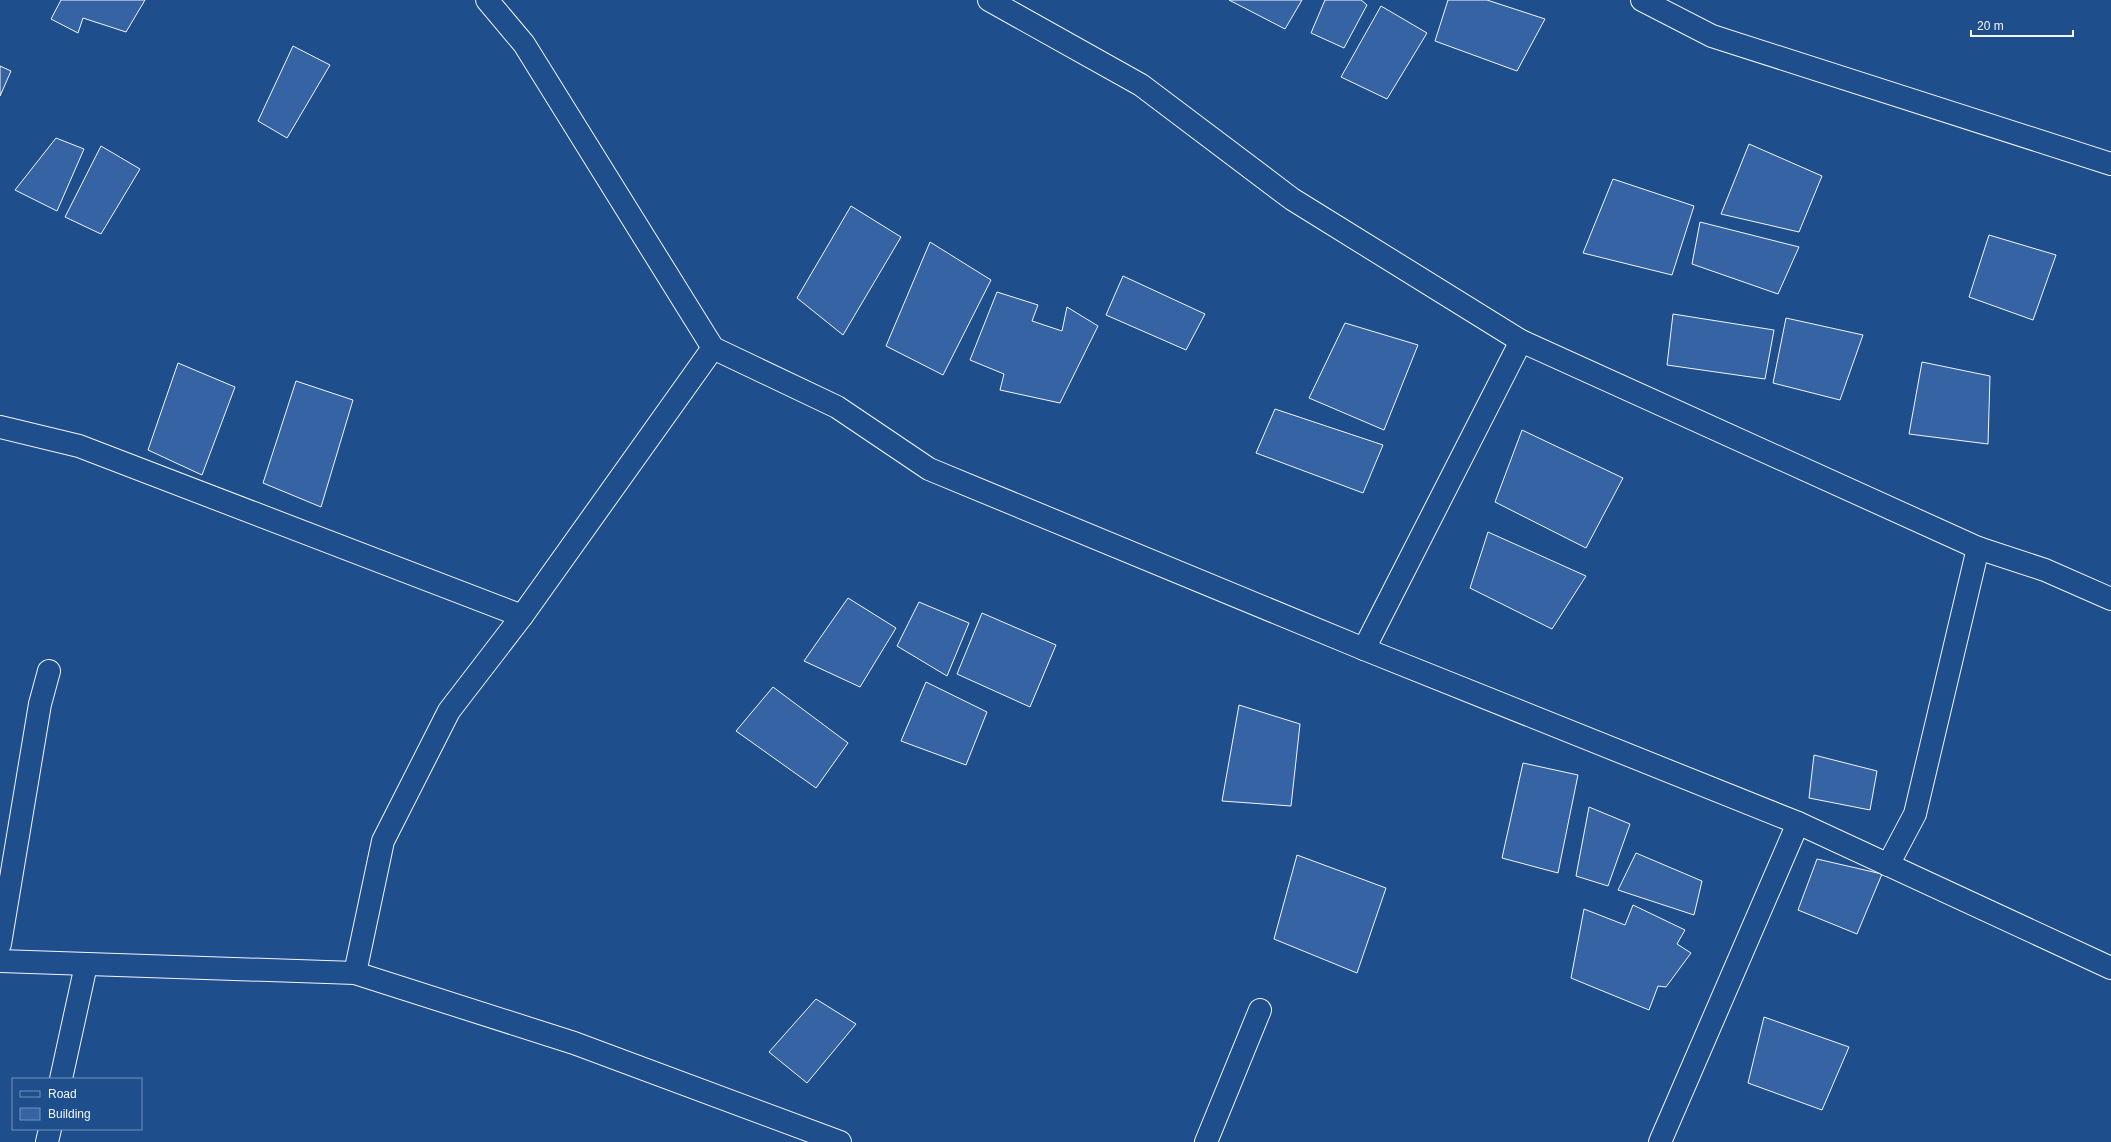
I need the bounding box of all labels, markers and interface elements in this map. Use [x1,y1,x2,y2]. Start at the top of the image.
scale bar [1971,12,2073,38]
text: 20 m [1977,19,2004,33]
legend [12,1078,142,1130]
text: Road [48,1087,77,1101]
text: Building [48,1107,91,1121]

